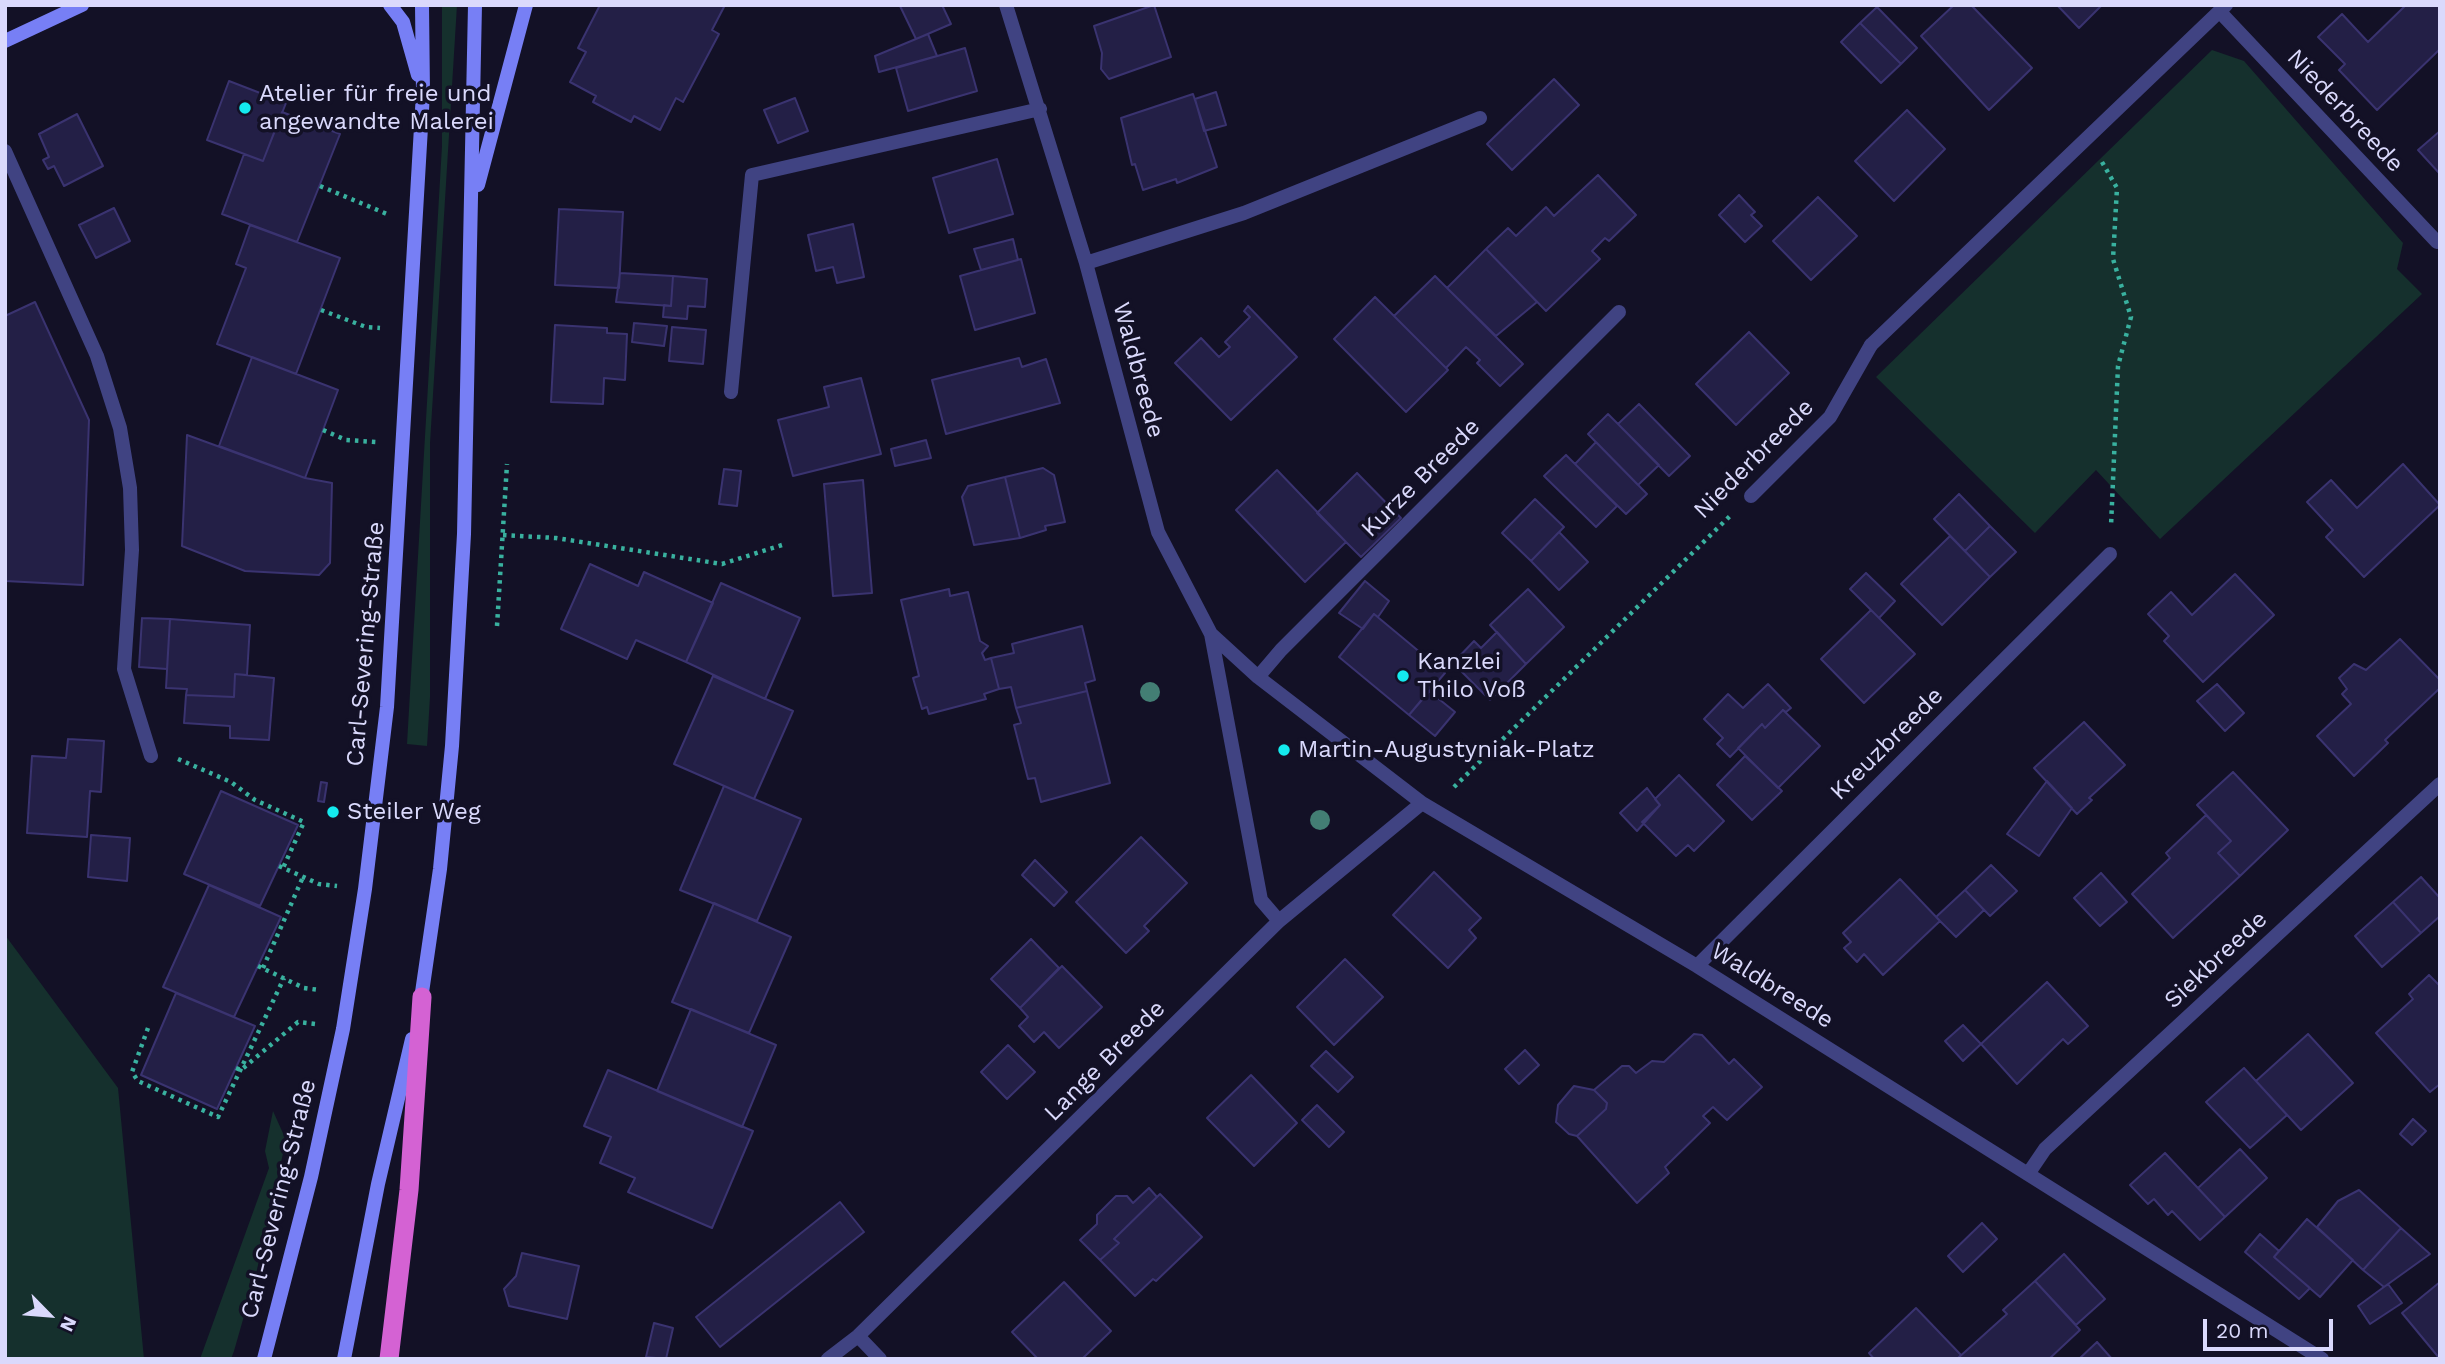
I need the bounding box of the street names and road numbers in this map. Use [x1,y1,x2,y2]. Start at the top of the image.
street label: Niederbreede [2281,44,2409,178]
street label: Waldbreede [1106,299,1170,441]
street label: Niederbreede [1688,393,1820,525]
street label: Kurze Breede [1356,413,1486,543]
street label: Carl-Severing-Straße [341,520,391,768]
street label: Kreuzbreede [1825,682,1949,806]
street label: Siekbreede [2159,905,2273,1015]
street label: Waldbreede [1705,937,1839,1035]
street label: Lange Breede [1039,995,1171,1127]
street label: Carl-Severing-Straße [235,1076,323,1322]

